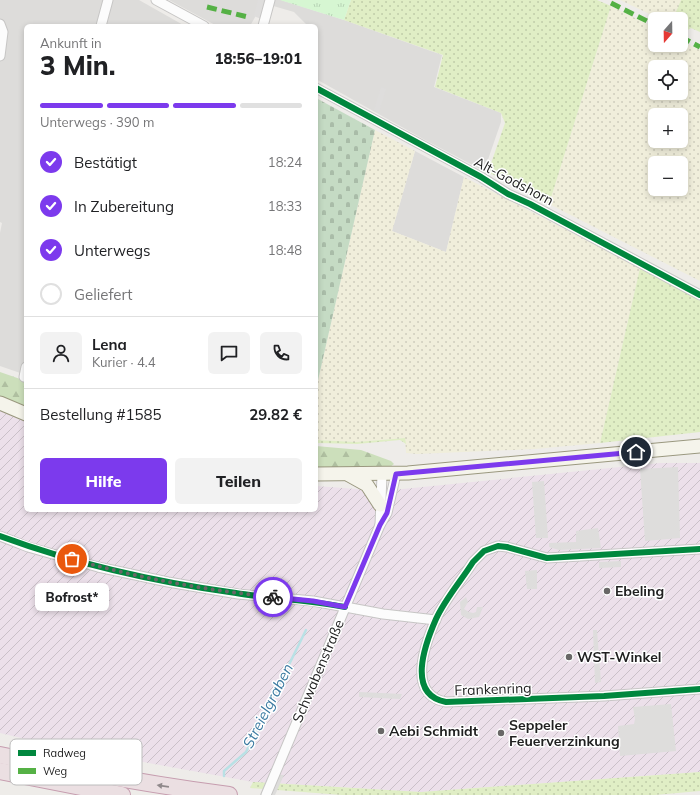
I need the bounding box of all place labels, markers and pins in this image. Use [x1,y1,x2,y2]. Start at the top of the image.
pin [619,435,653,469]
pin [55,542,89,576]
place label: Ebeling [615,582,664,600]
callout: Bofrost* [35,583,109,611]
marker: Ebeling [602,586,612,596]
place label: WST-Winkel [577,648,661,666]
marker: WST-Winkel [564,652,574,662]
place label: Seppeler Feuerverzinkung [509,716,620,750]
place label: Aebi Schmidt [389,722,479,740]
marker: Aebi Schmidt [376,726,386,736]
marker: Seppeler Feuerverzinkung [496,728,506,738]

